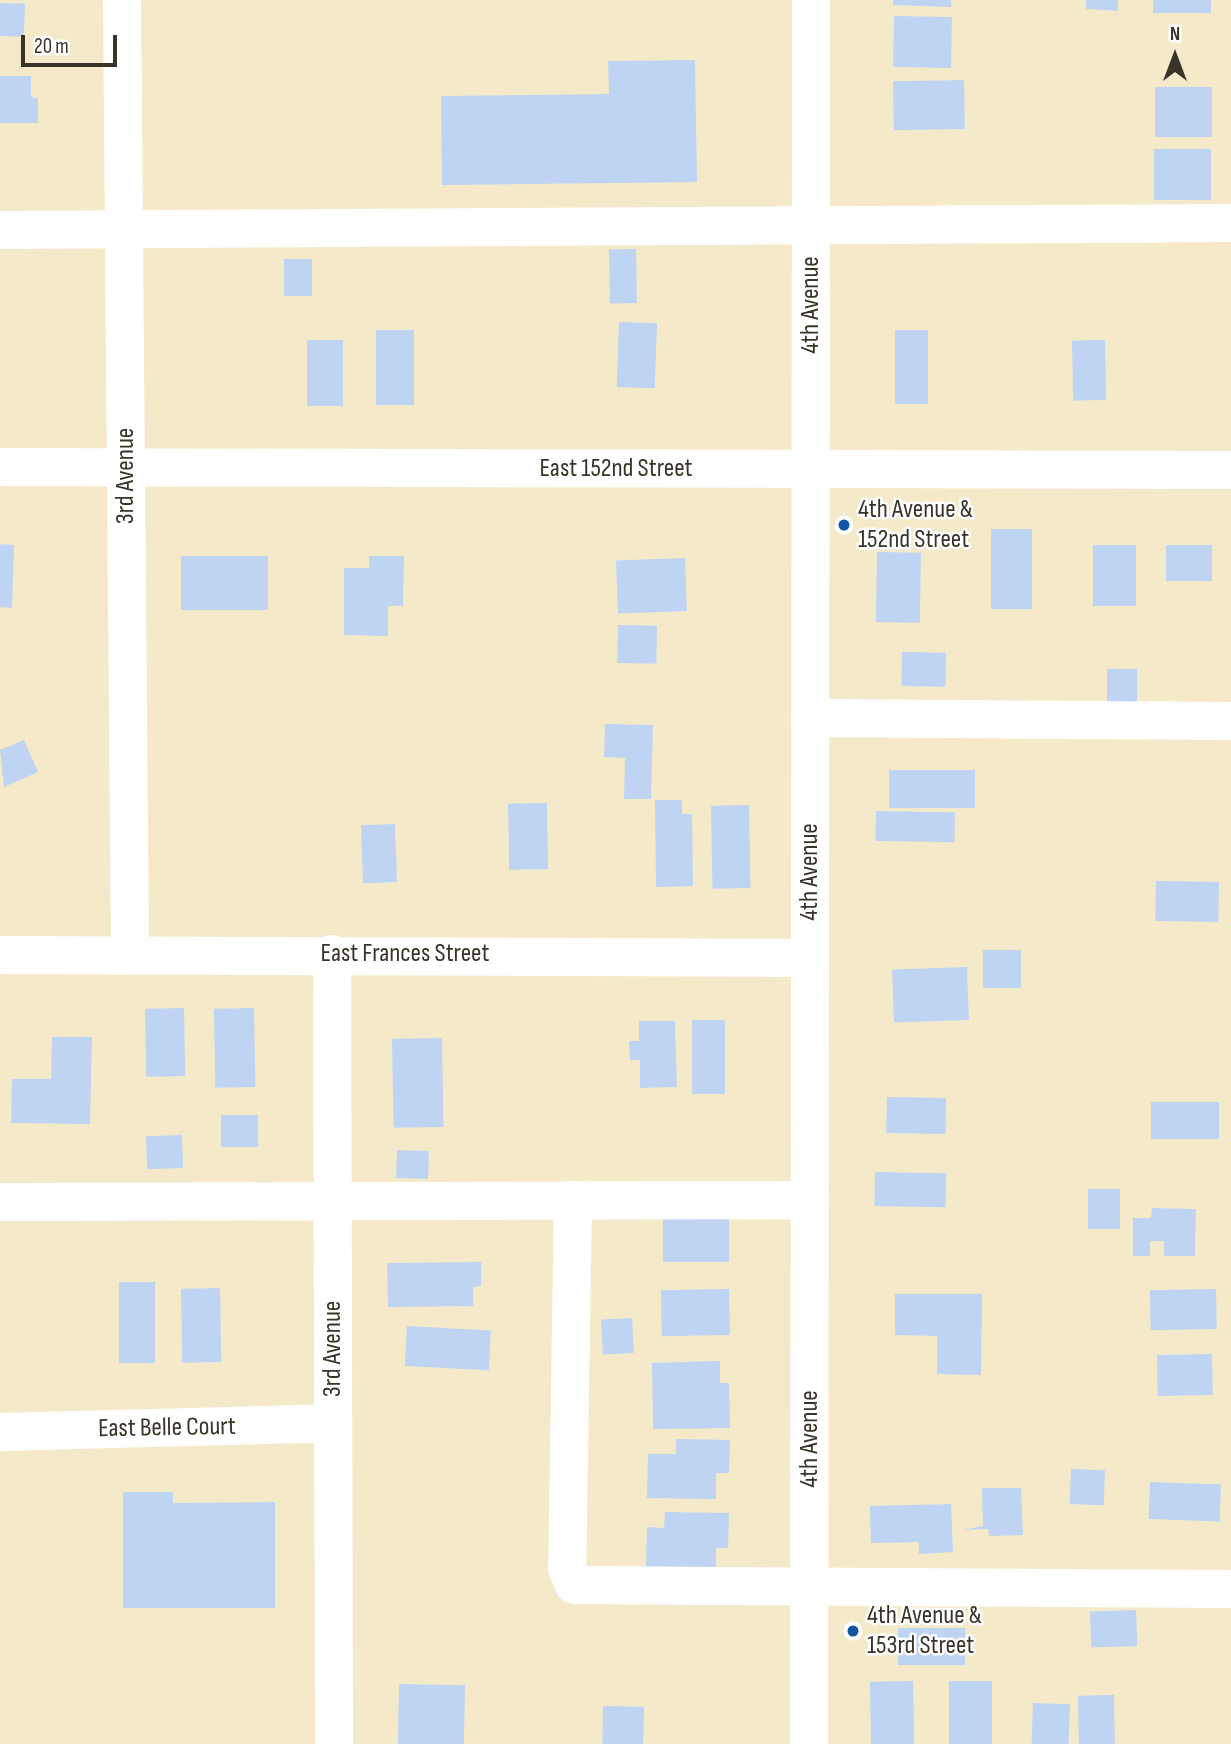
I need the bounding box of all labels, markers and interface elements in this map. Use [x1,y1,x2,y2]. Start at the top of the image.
scale bar [24,21,121,65]
north arrow [1140,21,1210,91]
text: N [1170,23,1180,46]
text: 20 m [34,34,69,59]
street label: 4th Avenue [795,256,827,354]
street label: 3rd Avenue [110,428,142,524]
street label: East 152nd Street [540,453,692,485]
place label: 4th Avenue & 152nd Street [858,494,973,556]
marker: 4th Avenue & 152nd Street [836,517,852,533]
street label: 4th Avenue [794,823,826,921]
street label: East Frances Street [321,938,489,970]
street label: 3rd Avenue [317,1301,349,1397]
street label: 4th Avenue [794,1390,826,1488]
street label: East Belle Court [98,1411,236,1445]
place label: 4th Avenue & 153rd Street [867,1600,982,1662]
marker: 4th Avenue & 153rd Street [845,1623,861,1639]

